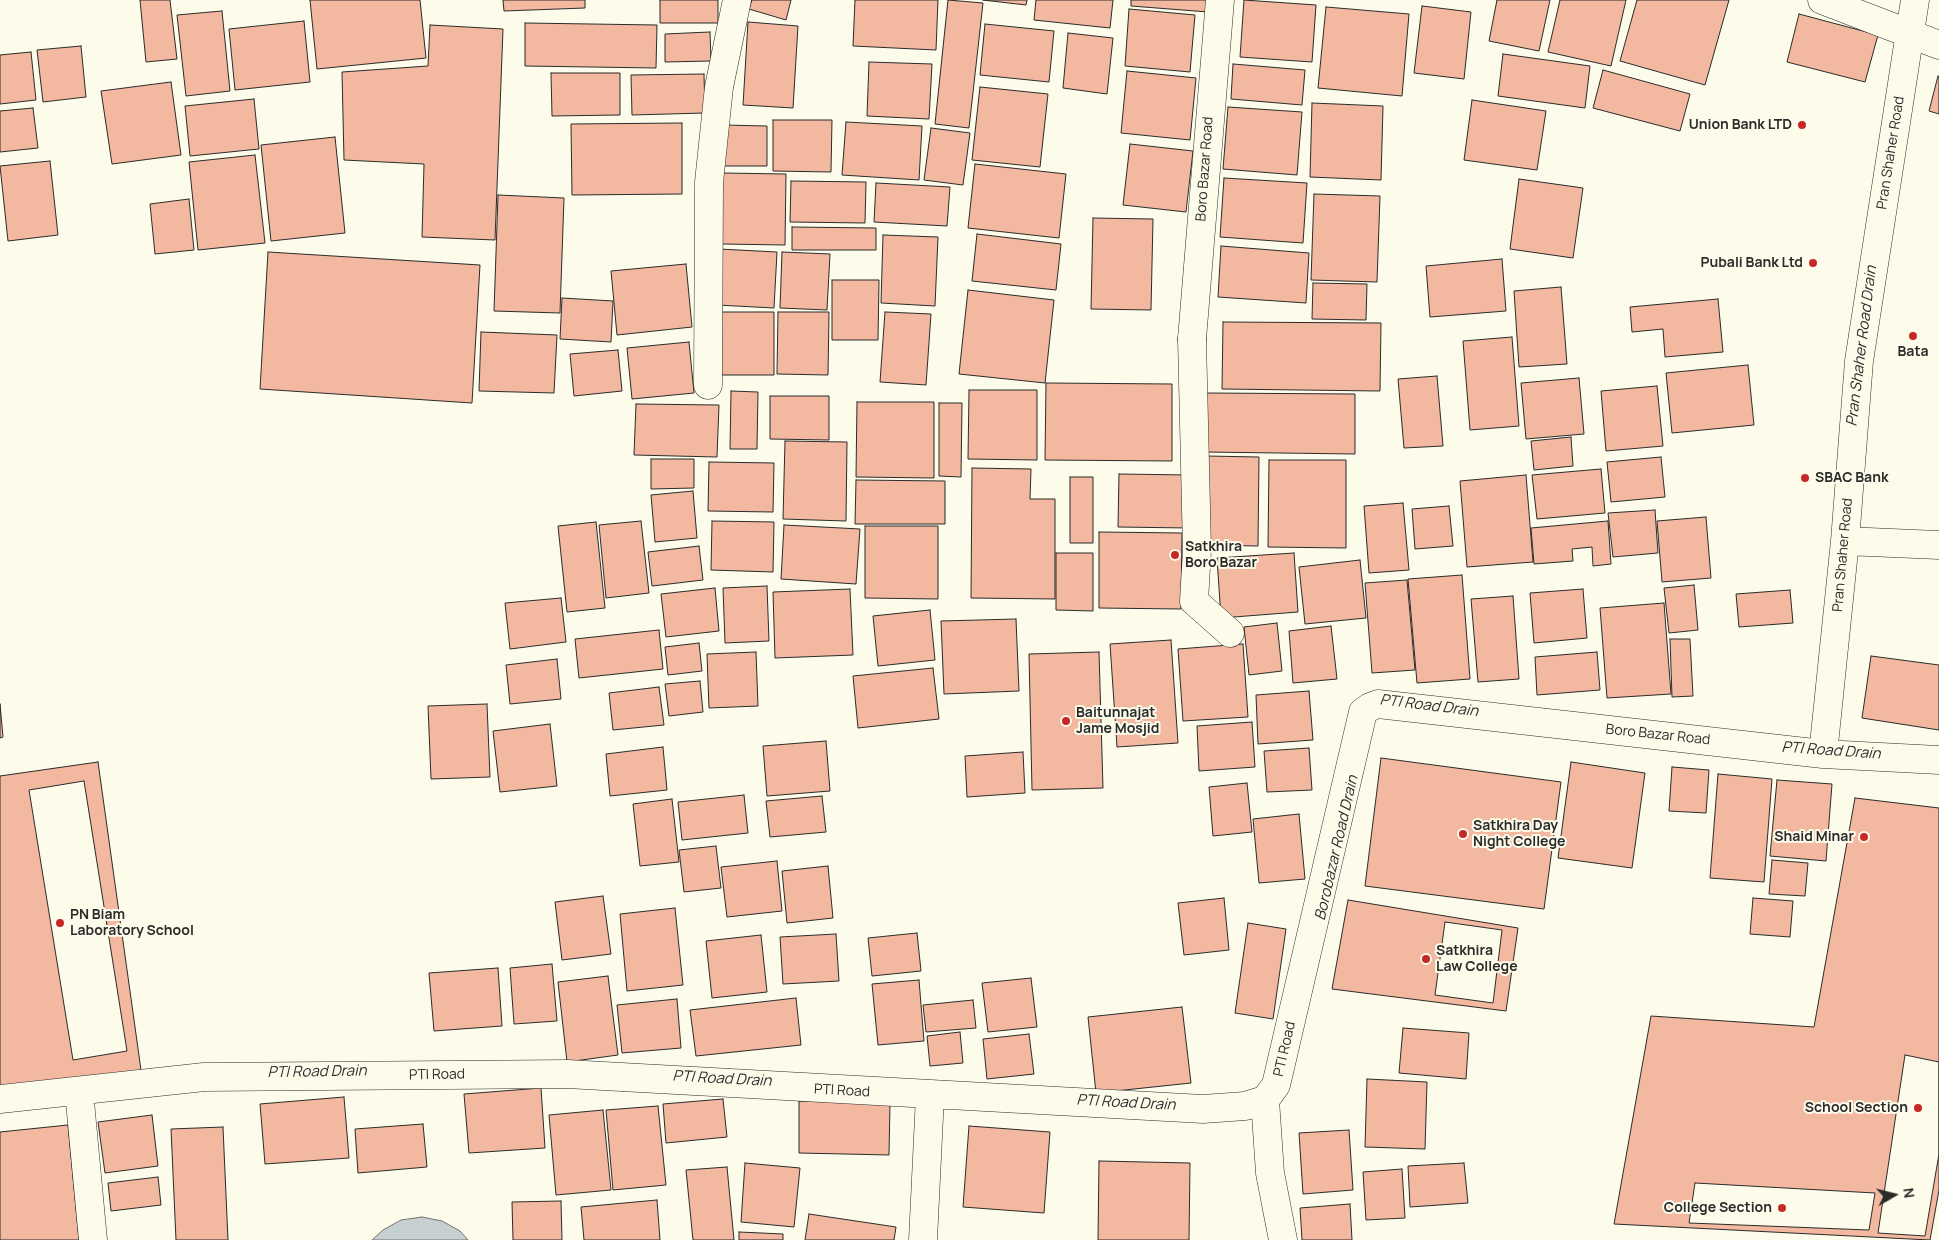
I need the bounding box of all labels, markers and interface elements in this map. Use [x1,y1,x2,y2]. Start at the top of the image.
street label: Pran Shaher Road [1874,95,1908,211]
street label: Boro Bazar Road [1193,116,1217,222]
place label: Union Bank LTD [1689,117,1792,133]
marker: Union Bank LTD [1796,119,1808,131]
place label: Pubali Bank Ltd [1701,255,1803,271]
marker: Pubali Bank Ltd [1807,257,1819,269]
water label: Pran Shaher Road Drain [1843,265,1881,427]
marker: Bata [1907,330,1919,342]
place label: Bata [1897,344,1929,360]
place label: SBAC Bank [1815,470,1888,486]
marker: SBAC Bank [1799,472,1811,484]
street label: Pran Shaher Road [1830,497,1856,613]
place label: Satkhira Boro Bazar [1185,539,1257,572]
marker: Satkhira Boro Bazar [1169,549,1181,561]
water label: PTI Road Drain [1379,691,1479,721]
place label: Baitunnajat Jame Mosjid [1076,705,1159,738]
marker: Baitunnajat Jame Mosjid [1060,715,1072,727]
street label: Boro Bazar Road [1605,721,1711,749]
water label: PTI Road Drain [1781,739,1881,763]
water label: Borobazar Road Drain [1312,774,1362,922]
place label: Satkhira Day Night College [1473,818,1566,850]
marker: Satkhira Day Night College [1457,828,1469,840]
place label: Shaid Minar [1774,829,1854,845]
marker: Shaid Minar [1858,831,1870,843]
place label: PN Biam Laboratory School [70,907,194,940]
marker: PN Biam Laboratory School [54,917,66,929]
place label: Satkhira Law College [1436,943,1518,976]
marker: Satkhira Law College [1420,953,1432,965]
street label: PTI Road [1271,1020,1299,1078]
water label: PTI Road Drain [267,1062,367,1082]
street label: PTI Road [409,1066,465,1084]
water label: PTI Road Drain [672,1067,772,1091]
street label: PTI Road [814,1081,870,1101]
water label: PTI Road Drain [1076,1091,1176,1115]
place label: School Section [1805,1100,1908,1116]
marker: School Section [1912,1102,1924,1114]
north arrow [1869,1170,1919,1220]
text: N [1899,1187,1919,1199]
place label: College Section [1664,1200,1772,1216]
marker: College Section [1776,1202,1788,1214]

